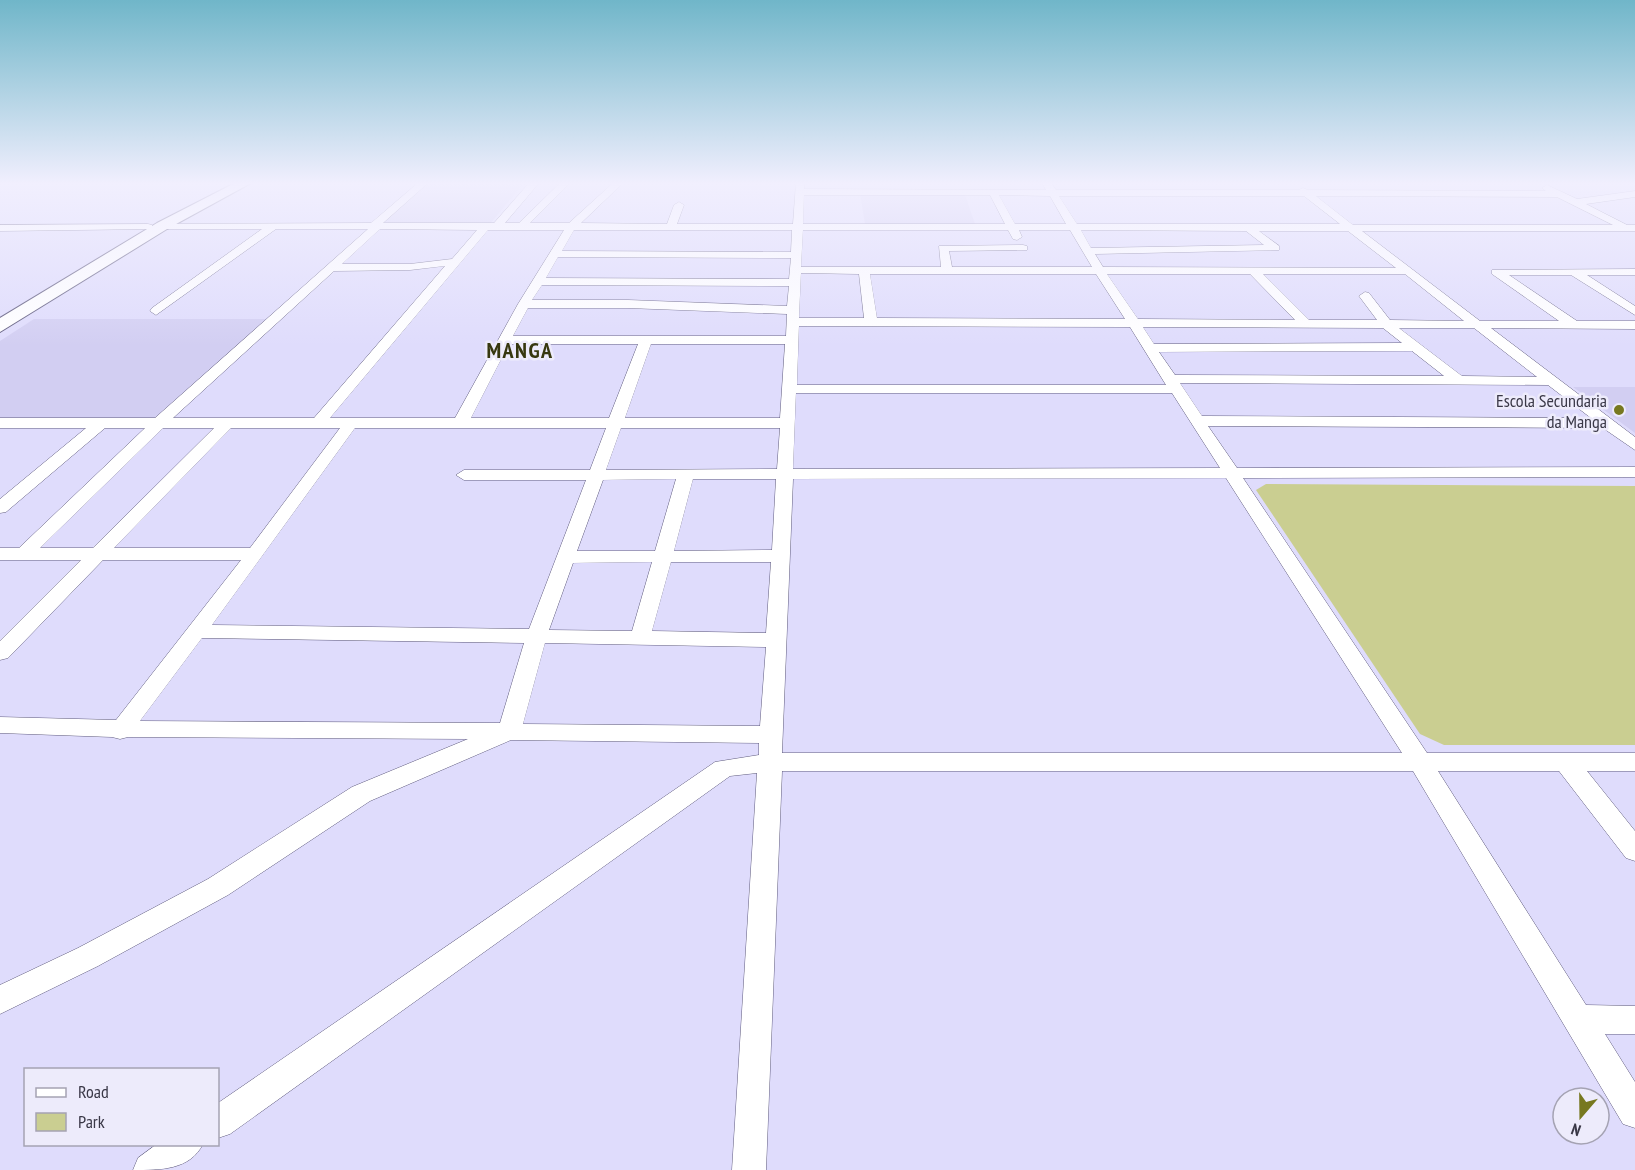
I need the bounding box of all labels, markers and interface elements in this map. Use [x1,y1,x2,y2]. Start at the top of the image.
district label: MANGA [486,336,554,364]
place label: Escola Secundaria da Manga [1496,389,1607,433]
marker: Escola Secundaria da Manga [1612,403,1626,417]
legend [24,1068,219,1146]
text: Road [78,1080,109,1103]
north arrow [1551,1086,1611,1146]
text: Park [78,1110,105,1133]
text: N [1568,1119,1583,1141]

